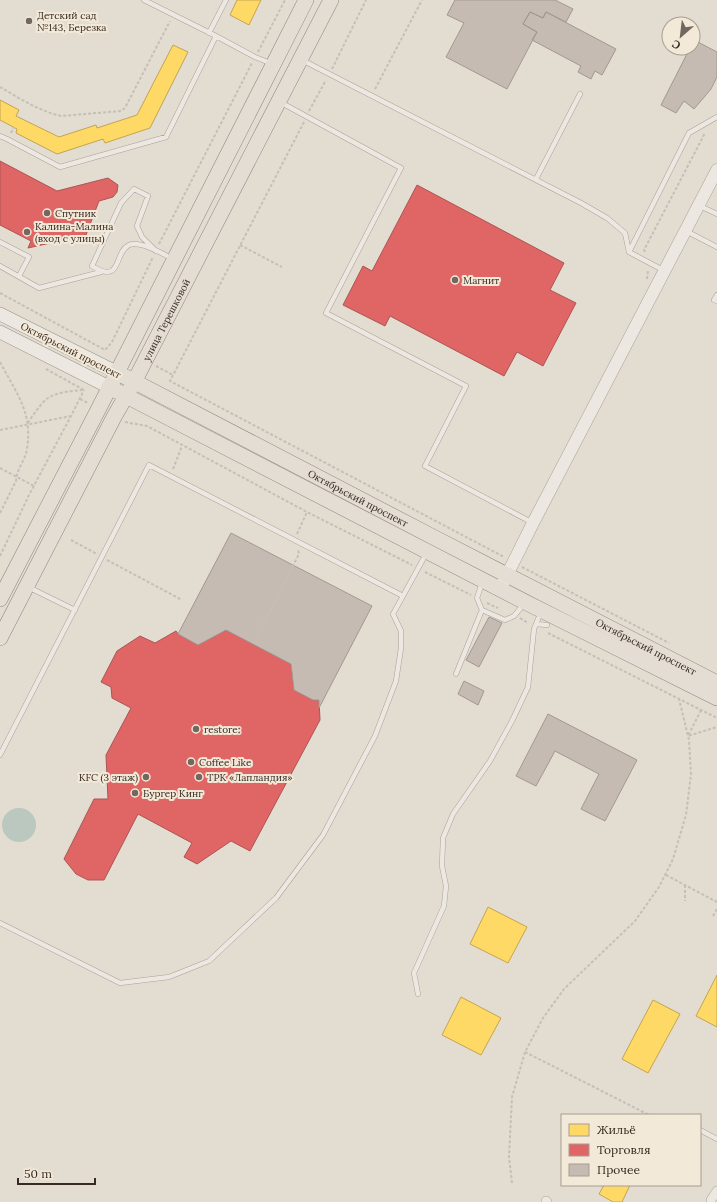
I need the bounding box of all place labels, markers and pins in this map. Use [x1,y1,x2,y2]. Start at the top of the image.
place label: Детский сад №143, Березка [37,9,107,34]
marker: Детский сад №143, Березка [24,16,34,26]
place label: Спутник [55,207,97,220]
marker: Спутник [42,208,52,218]
place label: Калина-Малина (вход с улицы) [35,220,113,245]
marker: Калина-Малина (вход с улицы) [22,227,32,237]
place label: Магнит [463,274,499,287]
marker: Магнит [450,275,460,285]
place label: restore: [204,723,240,736]
marker: restore: [191,724,201,734]
place label: Coffee Like [199,756,252,769]
marker: Coffee Like [186,757,196,767]
place label: KFC (3 этаж) [79,771,138,784]
place label: ТРК «Лапландия» [207,771,293,784]
marker: KFC (3 этаж) [141,772,151,782]
marker: ТРК «Лапландия» [194,772,204,782]
place label: Бургер Кинг [143,787,203,800]
marker: Бургер Кинг [130,788,140,798]

